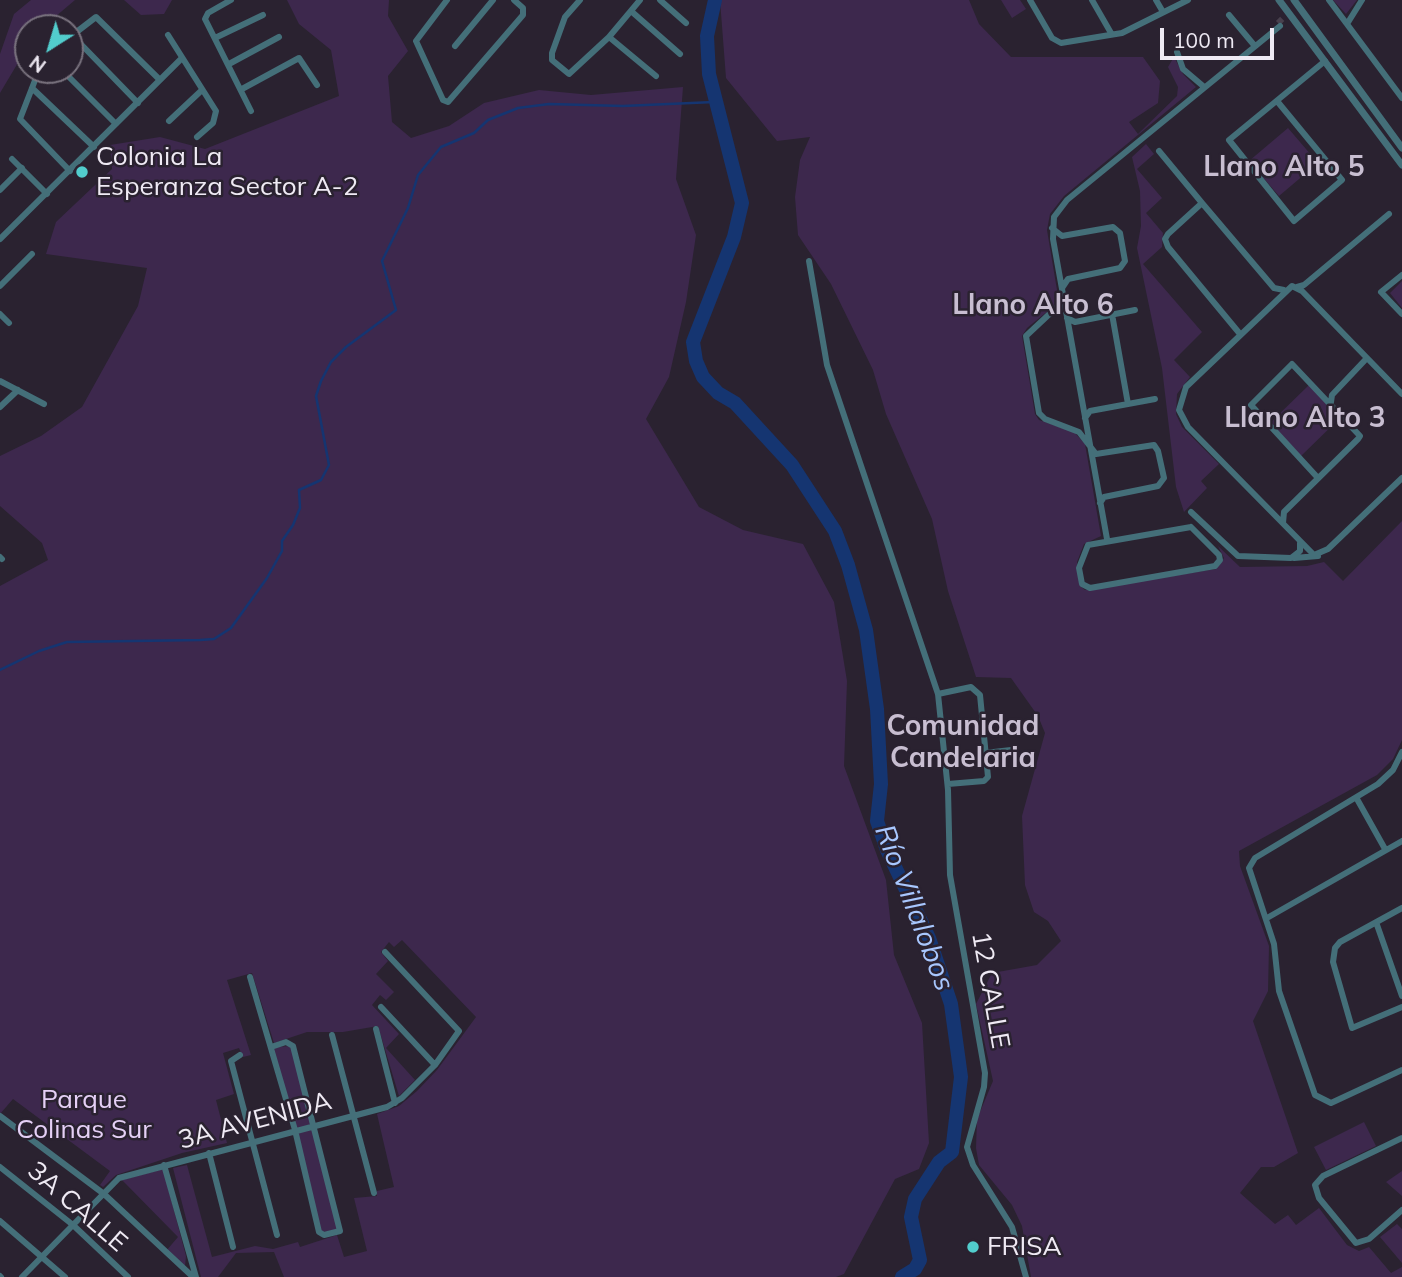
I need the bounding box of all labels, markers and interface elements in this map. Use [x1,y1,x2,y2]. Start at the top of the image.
north arrow [14,14,84,84]
scale bar [1164,14,1278,58]
text: 100 m [1173,27,1235,53]
text: N [25,50,51,78]
place label: Colonia La Esperanza Sector A-2 [96,141,358,202]
district label: Llano Alto 5 [1203,151,1365,185]
marker: Colonia La Esperanza Sector A-2 [74,164,90,180]
district label: Llano Alto 6 [952,289,1114,323]
district label: Llano Alto 3 [1224,402,1386,436]
district label: Comunidad Candelaria [887,710,1039,776]
water label: Río Villalobos [867,820,961,996]
street label: 12 CALLE [964,929,1016,1051]
park label: Parque Colinas Sur [16,1084,152,1146]
street label: 3A AVENIDA [175,1086,335,1156]
street label: 3A CALLE [21,1155,133,1259]
place label: FRISA [987,1231,1062,1263]
marker: FRISA [965,1239,981,1255]

